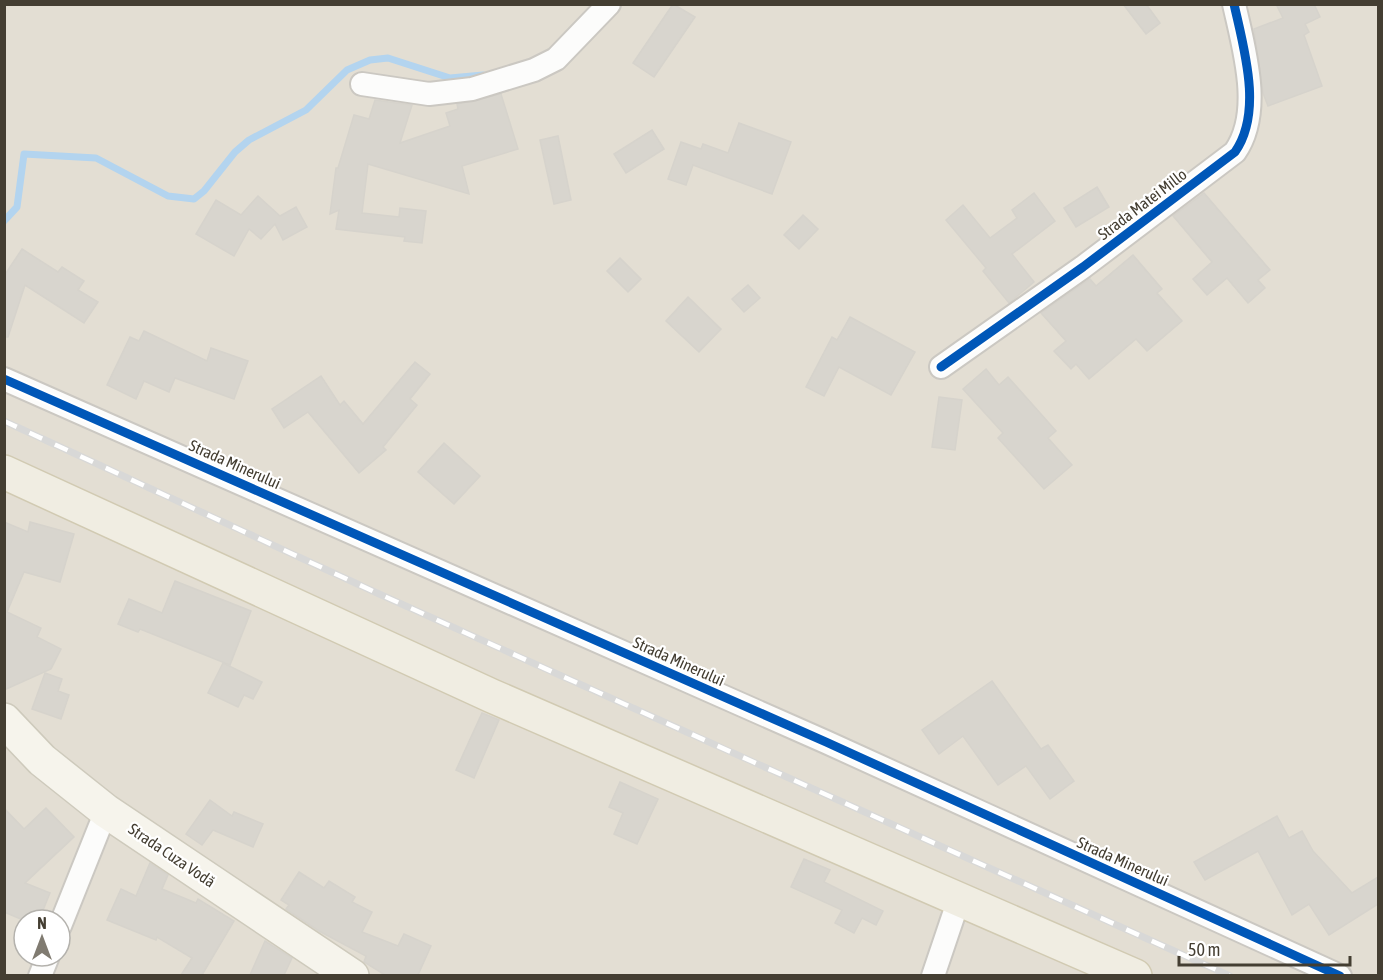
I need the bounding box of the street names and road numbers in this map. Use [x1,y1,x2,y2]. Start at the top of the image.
street label: Strada Matei Millo [1094,165,1190,243]
street label: Strada Minerului [187,436,283,492]
street label: Strada Minerului [631,633,727,689]
street label: Strada Cuza Vodă [125,819,219,891]
street label: Strada Minerului [1075,833,1171,889]

